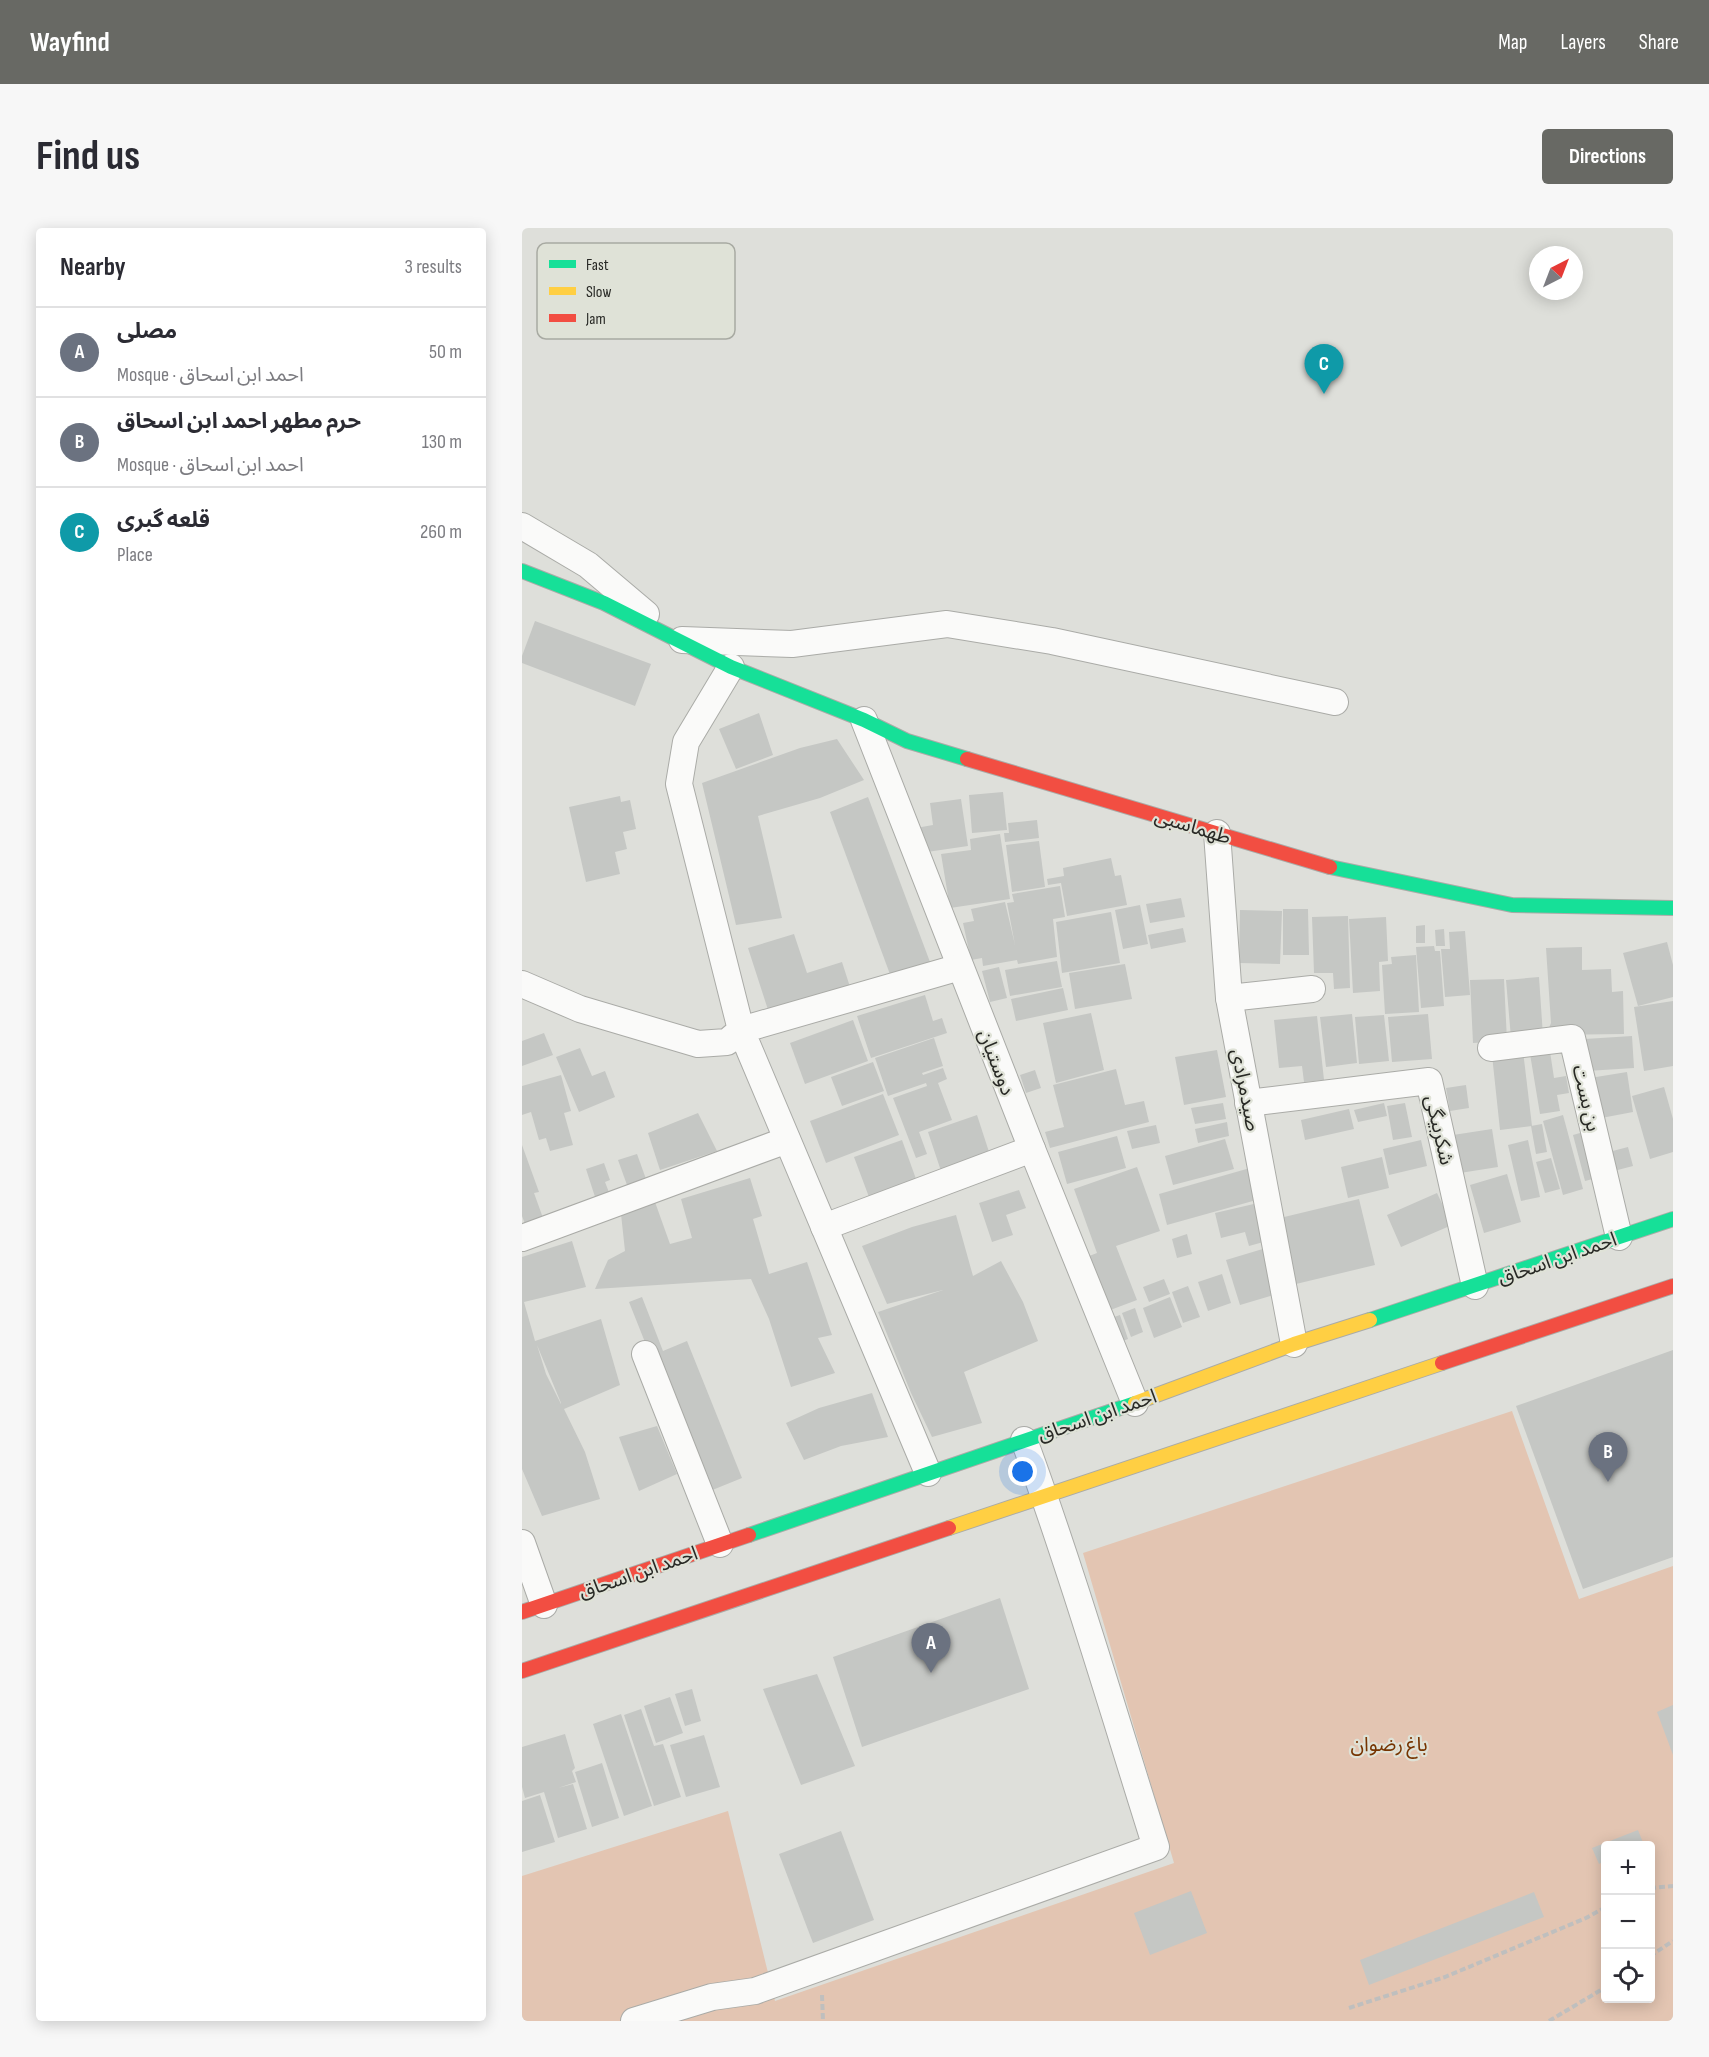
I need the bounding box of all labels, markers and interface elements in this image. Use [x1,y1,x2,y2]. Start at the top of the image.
text: Wayfind [30,26,110,59]
text: Map [1498,30,1527,55]
text: Layers [1560,30,1606,55]
text: Share [1639,30,1679,55]
button: Directions [1542,129,1673,184]
text: Find us [36,131,140,182]
legend [537,243,735,339]
north arrow [1529,246,1583,300]
text: Nearby [60,252,126,283]
text: 3 results [405,255,462,279]
text: Fast [586,256,609,275]
text: Slow [586,283,611,302]
text: Jam [585,310,606,329]
text: مصلی [117,318,177,345]
text: A [75,340,84,364]
text: 50 m [429,340,462,364]
pin: C [1304,344,1344,394]
text: Mosque · احمد ابن اسحاق [117,363,304,387]
text: حرم مطهر احمد ابن اسحاق [117,408,361,435]
text: B [75,430,84,454]
text: 130 m [422,430,462,454]
text: Mosque · احمد ابن اسحاق [117,453,304,477]
text: قلعه گبری [117,507,210,534]
text: C [74,520,85,544]
text: 260 m [420,520,462,544]
text: Place [117,543,153,567]
street label: طهماسبی [1152,804,1234,850]
street label: دوستیان [973,1026,1020,1099]
street label: صیدمرادی [1225,1047,1265,1134]
street label: بن بست [1567,1063,1605,1134]
street label: شکربیگی [1419,1093,1459,1167]
street label: احمد ابن اسحاق [1495,1227,1620,1291]
street label: احمد ابن اسحاق [1035,1384,1160,1448]
pin: B [1588,1432,1628,1482]
your location [1008,1457,1037,1486]
street label: احمد ابن اسحاق [576,1541,701,1605]
pin: A [912,1624,950,1673]
park label: باغ رضوان [1350,1733,1428,1759]
map controls [1601,1841,1655,2003]
button: + [1601,1841,1655,1895]
button: − [1601,1895,1655,1949]
button: locate [1601,1949,1655,2003]

